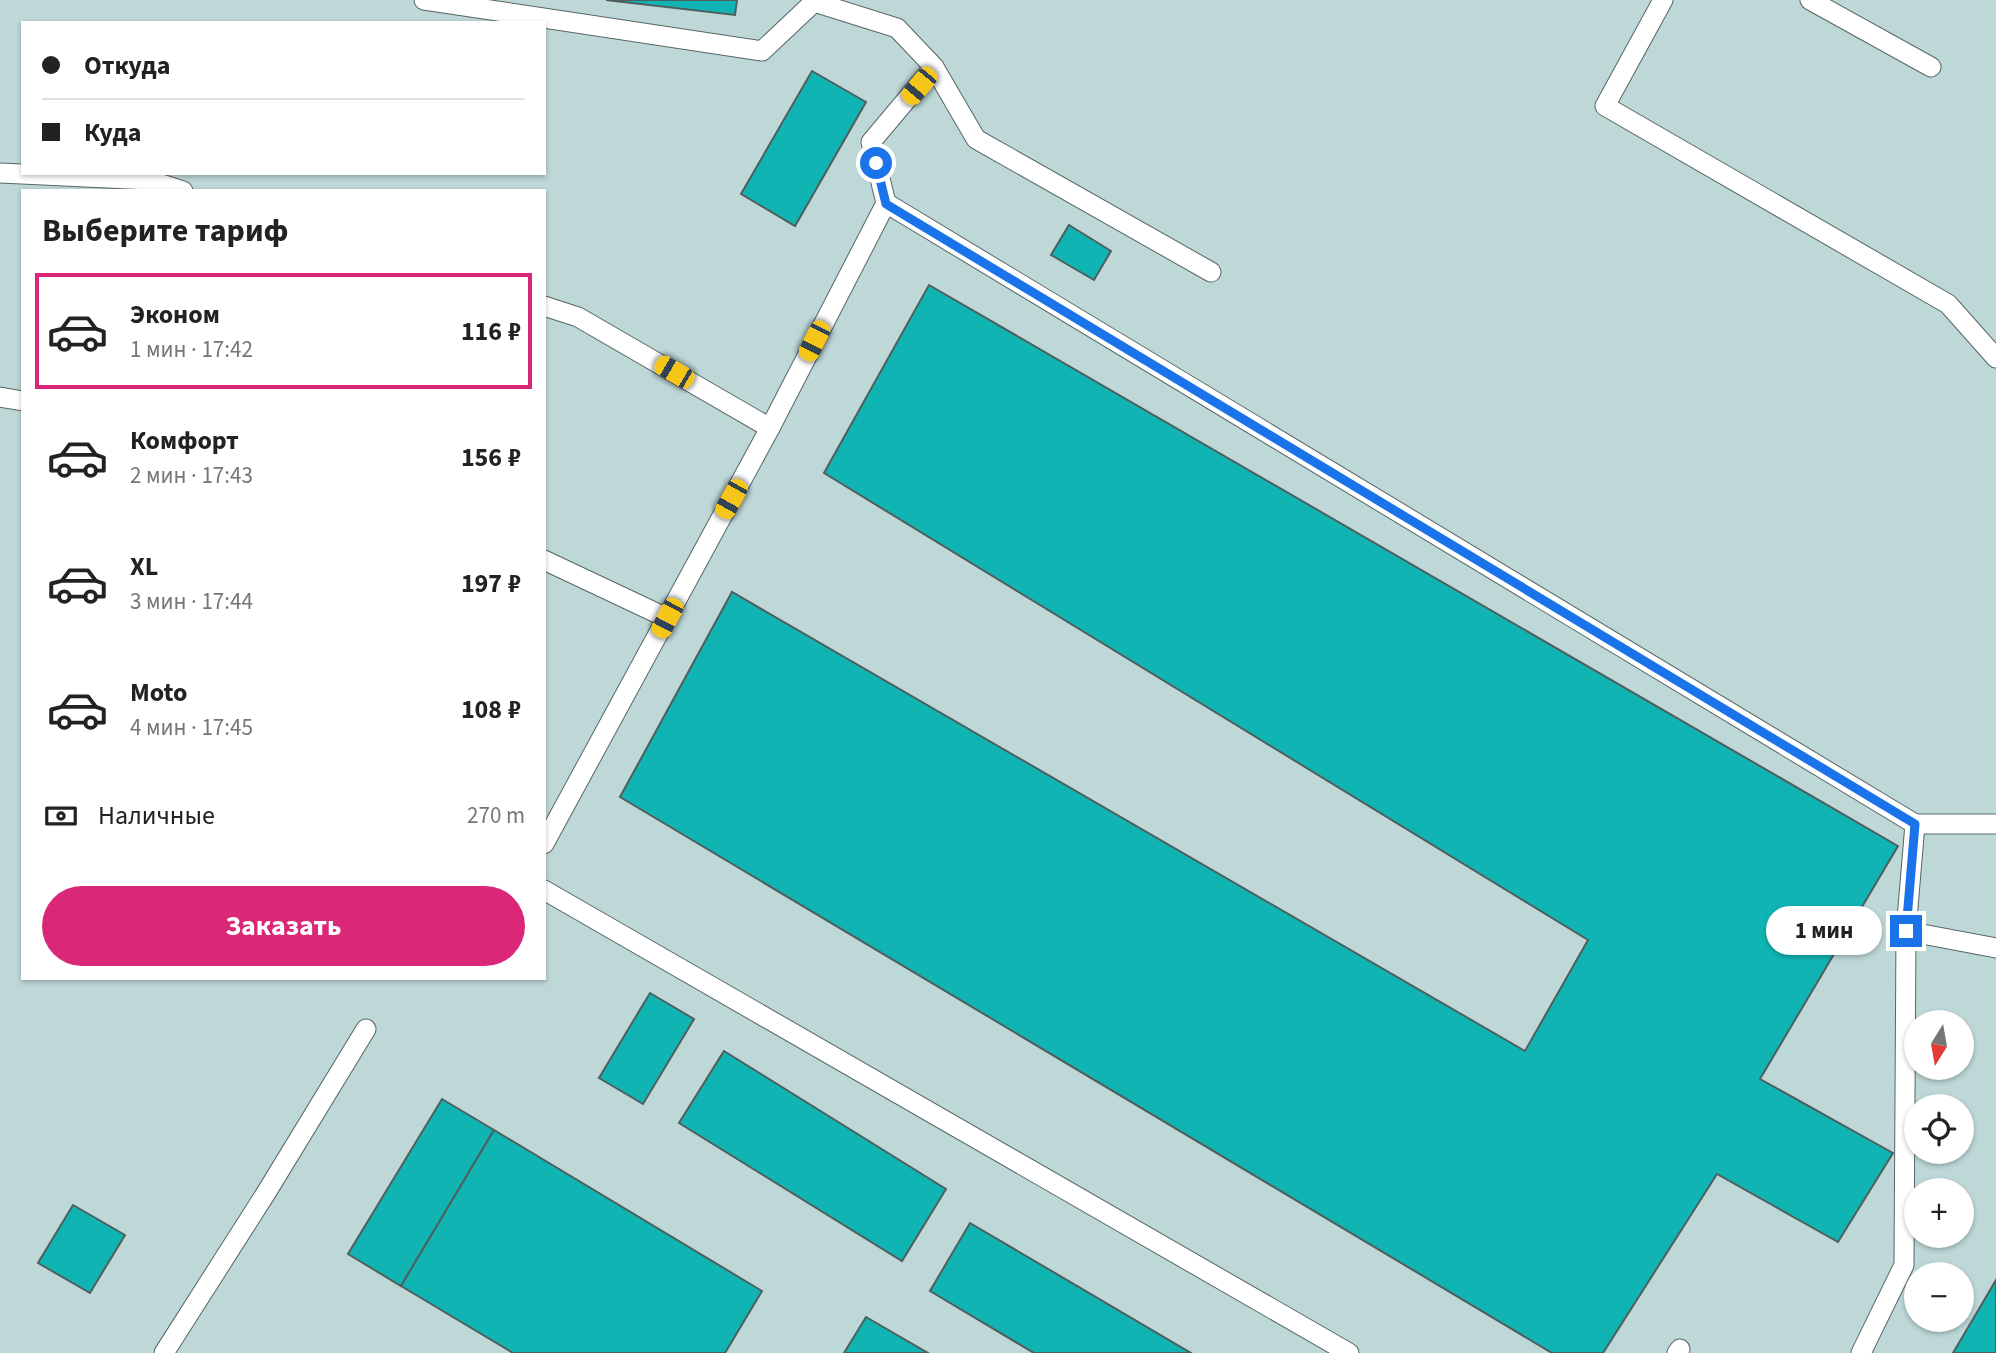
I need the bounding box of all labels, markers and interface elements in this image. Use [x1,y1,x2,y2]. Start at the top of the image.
text: Откуда [84,47,171,84]
car [898,63,941,109]
text: Куда [84,114,142,151]
route start [860,147,892,179]
text: Выберите тариф [42,208,289,254]
text: Эконом [130,296,220,333]
icon: car [46,300,109,363]
text: 116 ₽ [461,313,521,350]
car [796,318,833,364]
text: 1 мин · 17:42 [130,333,253,366]
car [651,352,698,392]
text: Комфорт [130,422,239,459]
icon: car [46,426,109,489]
text: 156 ₽ [461,439,521,476]
text: 2 мин · 17:43 [130,459,253,492]
car [712,476,751,522]
text: XL [130,548,158,585]
icon: car [46,552,109,615]
text: 197 ₽ [461,565,521,602]
text: 3 мин · 17:44 [130,585,253,618]
car [648,595,687,641]
text: Moto [130,674,187,711]
icon: car [46,678,109,741]
text: 108 ₽ [461,691,521,728]
text: 4 мин · 17:45 [130,711,253,744]
icon: cash [42,797,80,835]
text: Наличные [98,797,215,834]
text: 270 m [467,799,525,832]
button: Заказать [42,886,525,966]
callout: 1 мин [1766,906,1882,956]
text: 1 мин [1795,914,1853,947]
route end [1890,915,1922,947]
north arrow [1904,1010,1974,1080]
map controls [1904,1010,1974,1332]
button: locate [1904,1094,1974,1164]
button: + [1904,1178,1974,1248]
button: − [1904,1262,1974,1332]

